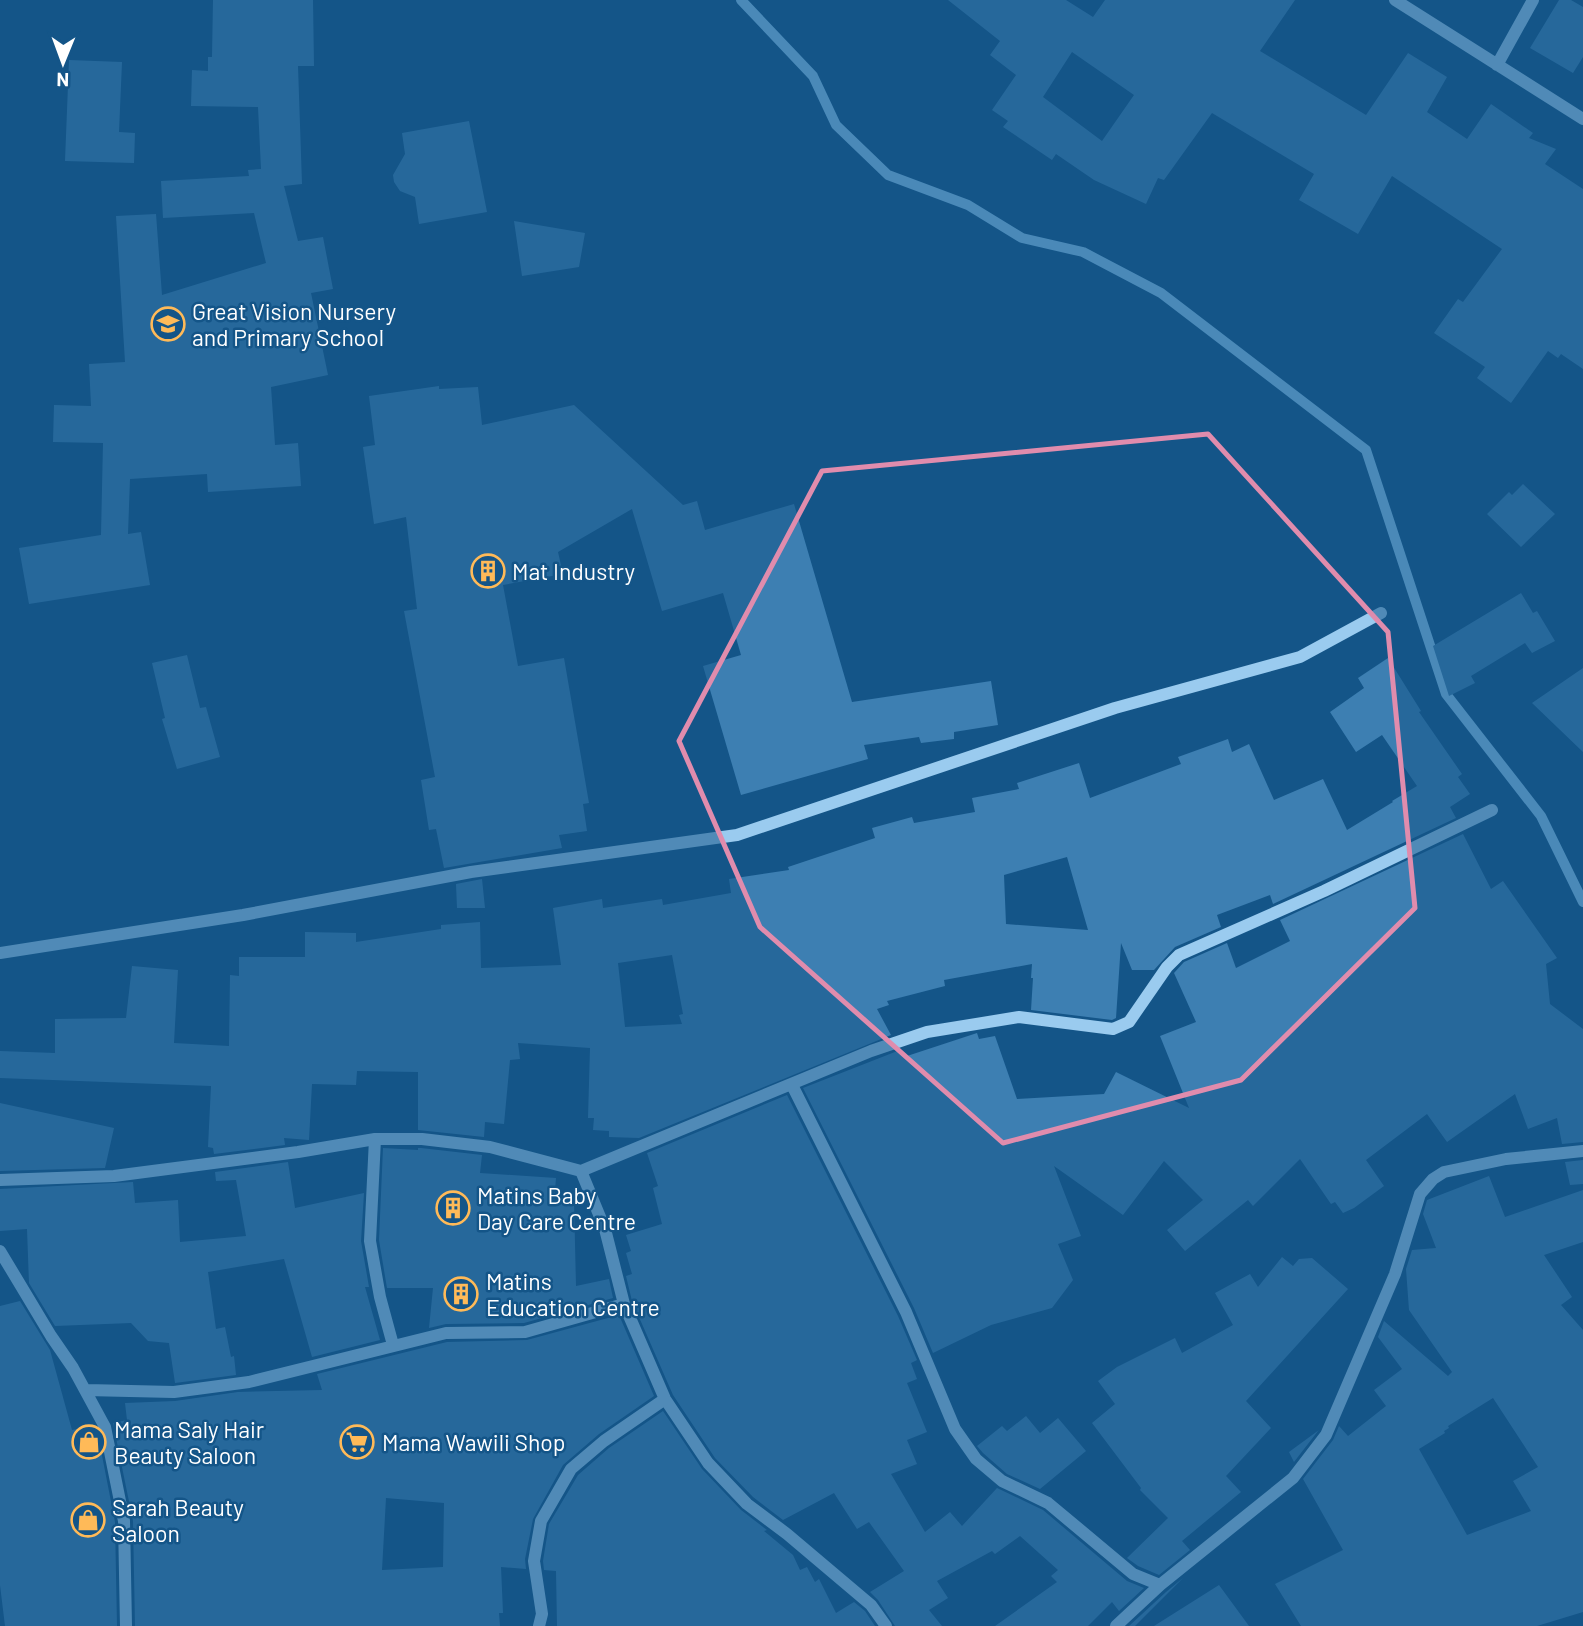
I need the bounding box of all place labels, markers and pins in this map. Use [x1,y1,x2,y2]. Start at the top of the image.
place label: Great Vision Nursery and Primary School [192,297,397,351]
school or university icon: Great Vision Nursery and Primary School [149,305,187,343]
building icon: Mat Industry [469,552,507,590]
place label: Mat Industry [512,557,636,585]
place label: Matins Baby Day Care Centre [477,1181,636,1235]
building icon: Matins Baby Day Care Centre [434,1189,472,1227]
place label: Matins Education Centre [486,1267,660,1321]
building icon: Matins Education Centre [442,1275,480,1313]
place label: Mama Saly Hair Beauty Saloon [114,1415,265,1469]
shop icon: Mama Saly Hair Beauty Saloon [70,1423,108,1461]
supermarket icon: Mama Wawili Shop [338,1423,376,1461]
place label: Mama Wawili Shop [382,1428,565,1456]
place label: Sarah Beauty Saloon [112,1493,244,1547]
shop icon: Sarah Beauty Saloon [69,1501,107,1539]

